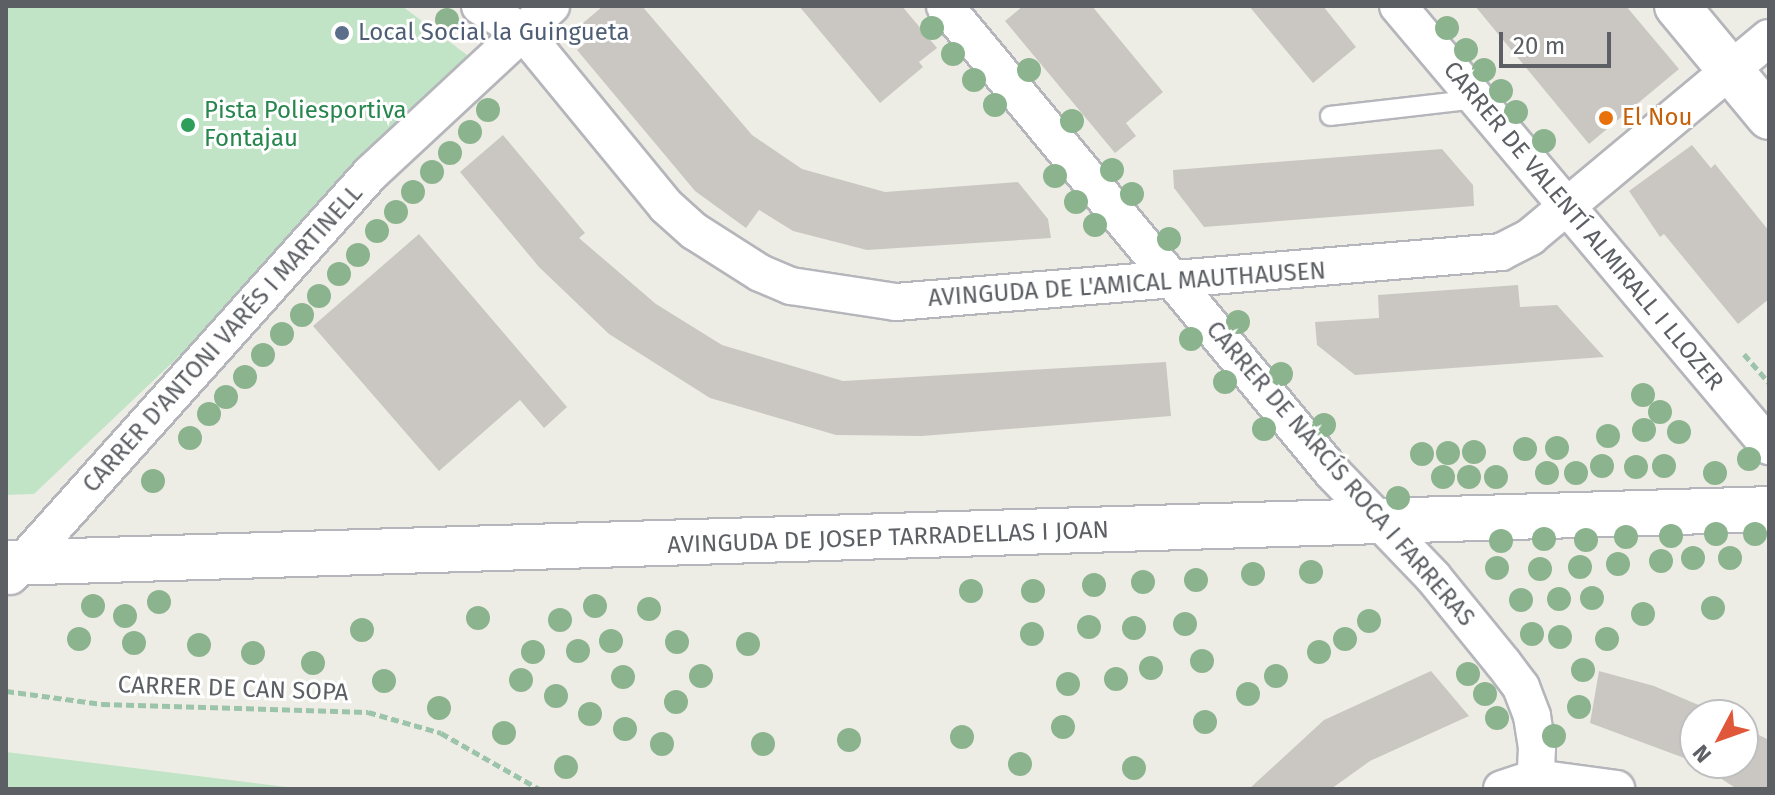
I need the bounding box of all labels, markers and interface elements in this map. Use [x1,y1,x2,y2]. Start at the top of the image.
scale bar [1503,16,1615,66]
place label: Local Social la Guingueta [358,19,629,47]
marker: Local Social la Guingueta [333,24,351,42]
text: 20 m [1513,32,1565,60]
street label: CARRER DE VALENTÍ ALMIRALL I LLOZER [1437,56,1729,396]
place label: Pista Poliesportiva Fontajau [204,97,407,153]
place label: El Nou [1622,104,1692,132]
marker: El Nou [1597,109,1615,127]
marker: Pista Poliesportiva Fontajau [179,116,197,134]
street label: CARRER D'ANTONI VARÉS I MARTINELL [77,179,369,499]
street label: AVINGUDA DE L'AMICAL MAUTHAUSEN [927,257,1327,313]
street label: CARRER DE NARCÍS ROCA I FARRERAS [1200,316,1480,632]
street label: AVINGUDA DE JOSEP TARRADELLAS I JOAN [667,516,1109,560]
street label: CARRER DE CAN SOPA [117,671,349,707]
north arrow [1679,699,1759,779]
text: N [1687,739,1717,768]

